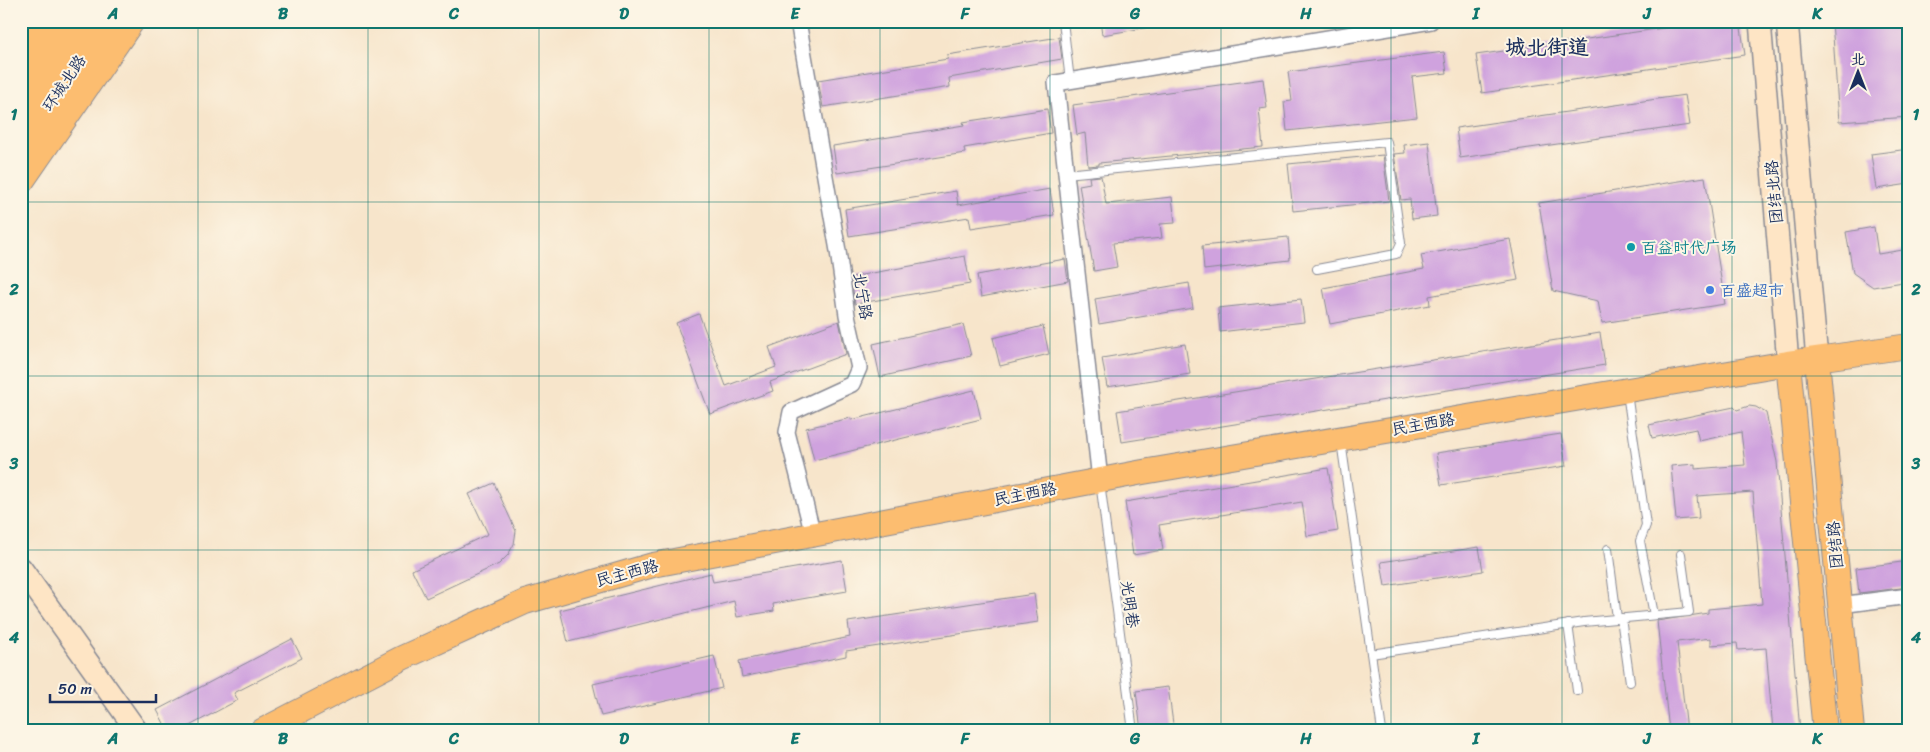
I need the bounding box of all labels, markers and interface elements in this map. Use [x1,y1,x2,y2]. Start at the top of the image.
text: A [107,0,118,28]
text: B [278,0,289,28]
text: C [448,0,460,28]
text: D [619,0,629,28]
text: E [791,0,801,28]
text: F [960,0,971,28]
text: G [1129,0,1141,28]
text: H [1299,0,1312,28]
text: I [1472,0,1481,28]
text: J [1642,0,1652,28]
text: K [1811,0,1823,28]
district label: 城北街道 [1505,28,1589,66]
text: 北 [1851,47,1865,72]
street label: 环城北路 [34,48,94,118]
north arrow [1832,48,1882,98]
text: 1 [11,100,18,129]
text: 1 [1913,100,1920,129]
street label: 团结北路 [1757,159,1791,225]
place label: 百益时代广场 [1641,233,1737,262]
marker: 百益时代广场 [1625,241,1637,253]
street label: 北宁路 [845,270,881,322]
text: 2 [8,275,19,304]
text: 2 [1910,275,1921,304]
place label: 百盛超市 [1720,276,1784,305]
marker: 百盛超市 [1704,284,1716,296]
street label: 民主西路 [1389,404,1457,444]
text: 3 [9,449,19,478]
text: 3 [1911,449,1921,478]
street label: 民主西路 [991,474,1059,514]
street label: 团结路 [1818,520,1852,570]
street label: 民主西路 [592,551,662,595]
street label: 光明巷 [1112,578,1148,630]
text: 4 [8,623,19,652]
text: 4 [1910,623,1921,652]
scale bar [50,672,156,704]
text: 50 m [58,676,93,702]
text: A [107,724,118,752]
text: B [278,724,289,752]
text: C [448,724,460,752]
text: D [619,724,629,752]
text: E [791,724,801,752]
text: F [960,724,971,752]
text: G [1129,724,1141,752]
text: H [1299,724,1312,752]
text: I [1472,724,1481,752]
text: J [1642,724,1652,752]
text: K [1811,724,1823,752]

